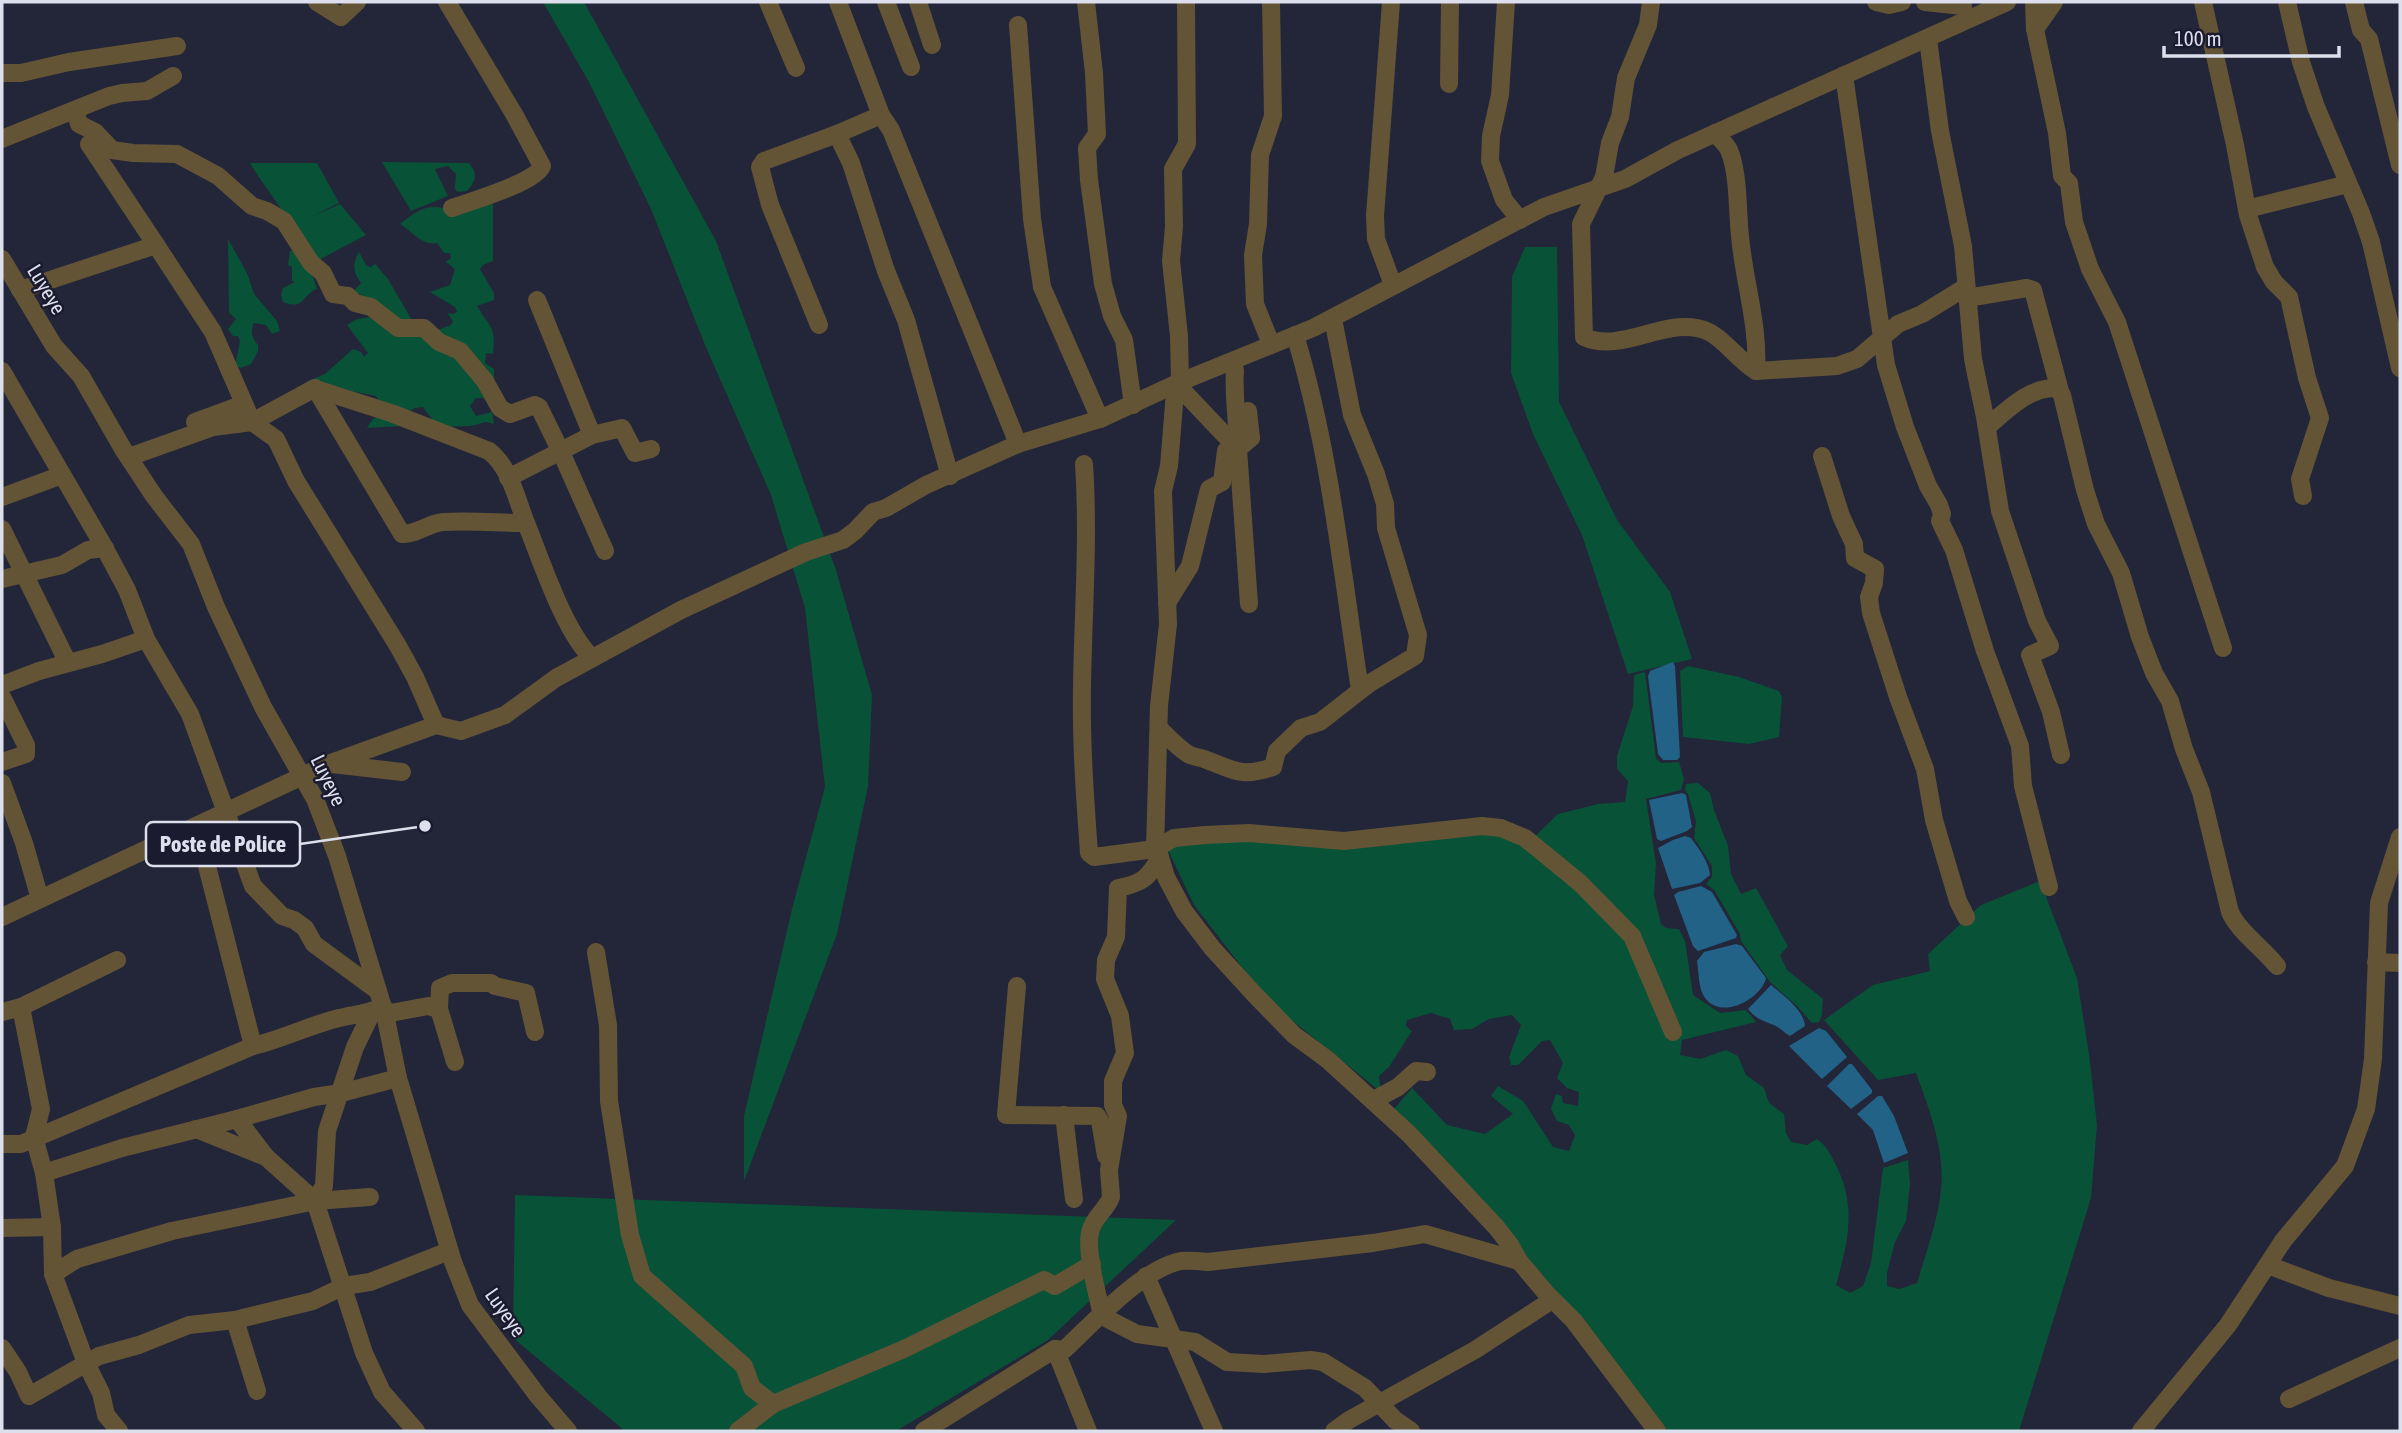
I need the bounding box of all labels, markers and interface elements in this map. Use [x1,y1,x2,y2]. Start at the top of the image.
scale bar [2164,14,2339,58]
text: 100 m [2174,26,2222,50]
street label: Luyeye [23,260,71,318]
street label: Luyeye [306,750,352,810]
callout: Poste de Police [146,822,300,866]
text: Poste de Police [160,831,286,857]
street label: Luyeye [481,1283,531,1341]

